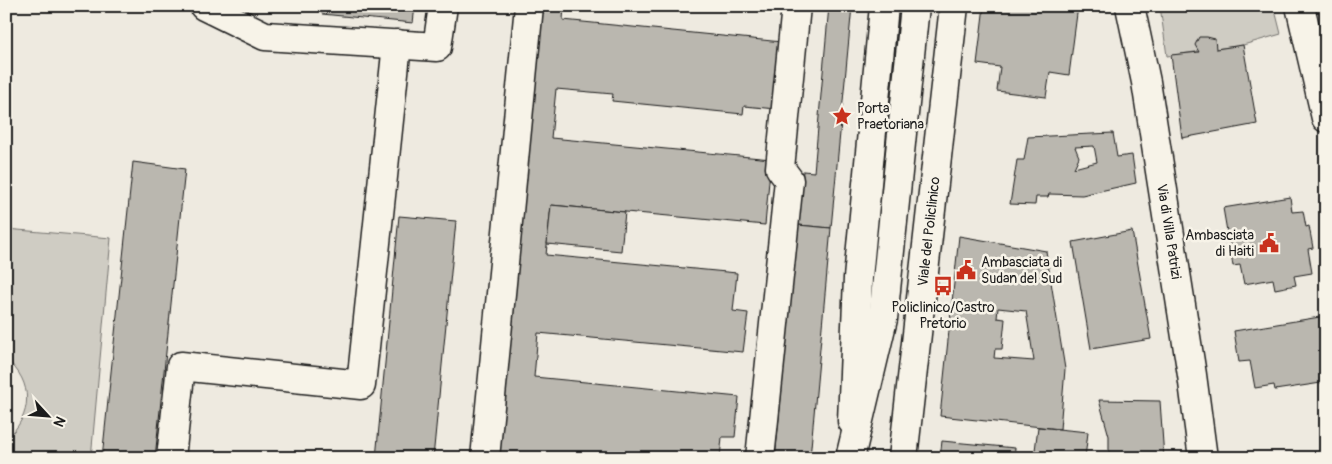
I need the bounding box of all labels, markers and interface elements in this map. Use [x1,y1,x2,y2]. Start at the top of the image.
place label: Porta Praetoriana [857,100,924,133]
place icon: Porta Praetoriana [831,105,853,127]
street label: Viale del Policlinico [914,175,943,287]
street label: Via di Villa Patrizi [1154,183,1185,281]
place label: Ambasciata di Haiti [1185,227,1255,260]
public building icon: Ambasciata di Haiti [1258,232,1280,254]
place label: Ambasciata di Sudan del Sud [981,254,1063,287]
public building icon: Ambasciata di Sudan del Sud [955,259,977,281]
bus stop icon: Policlinico/Castro Pretorio [932,275,954,297]
place label: Policlinico/Castro Pretorio [891,299,995,332]
north arrow [22,392,72,442]
text: N [50,413,69,429]

